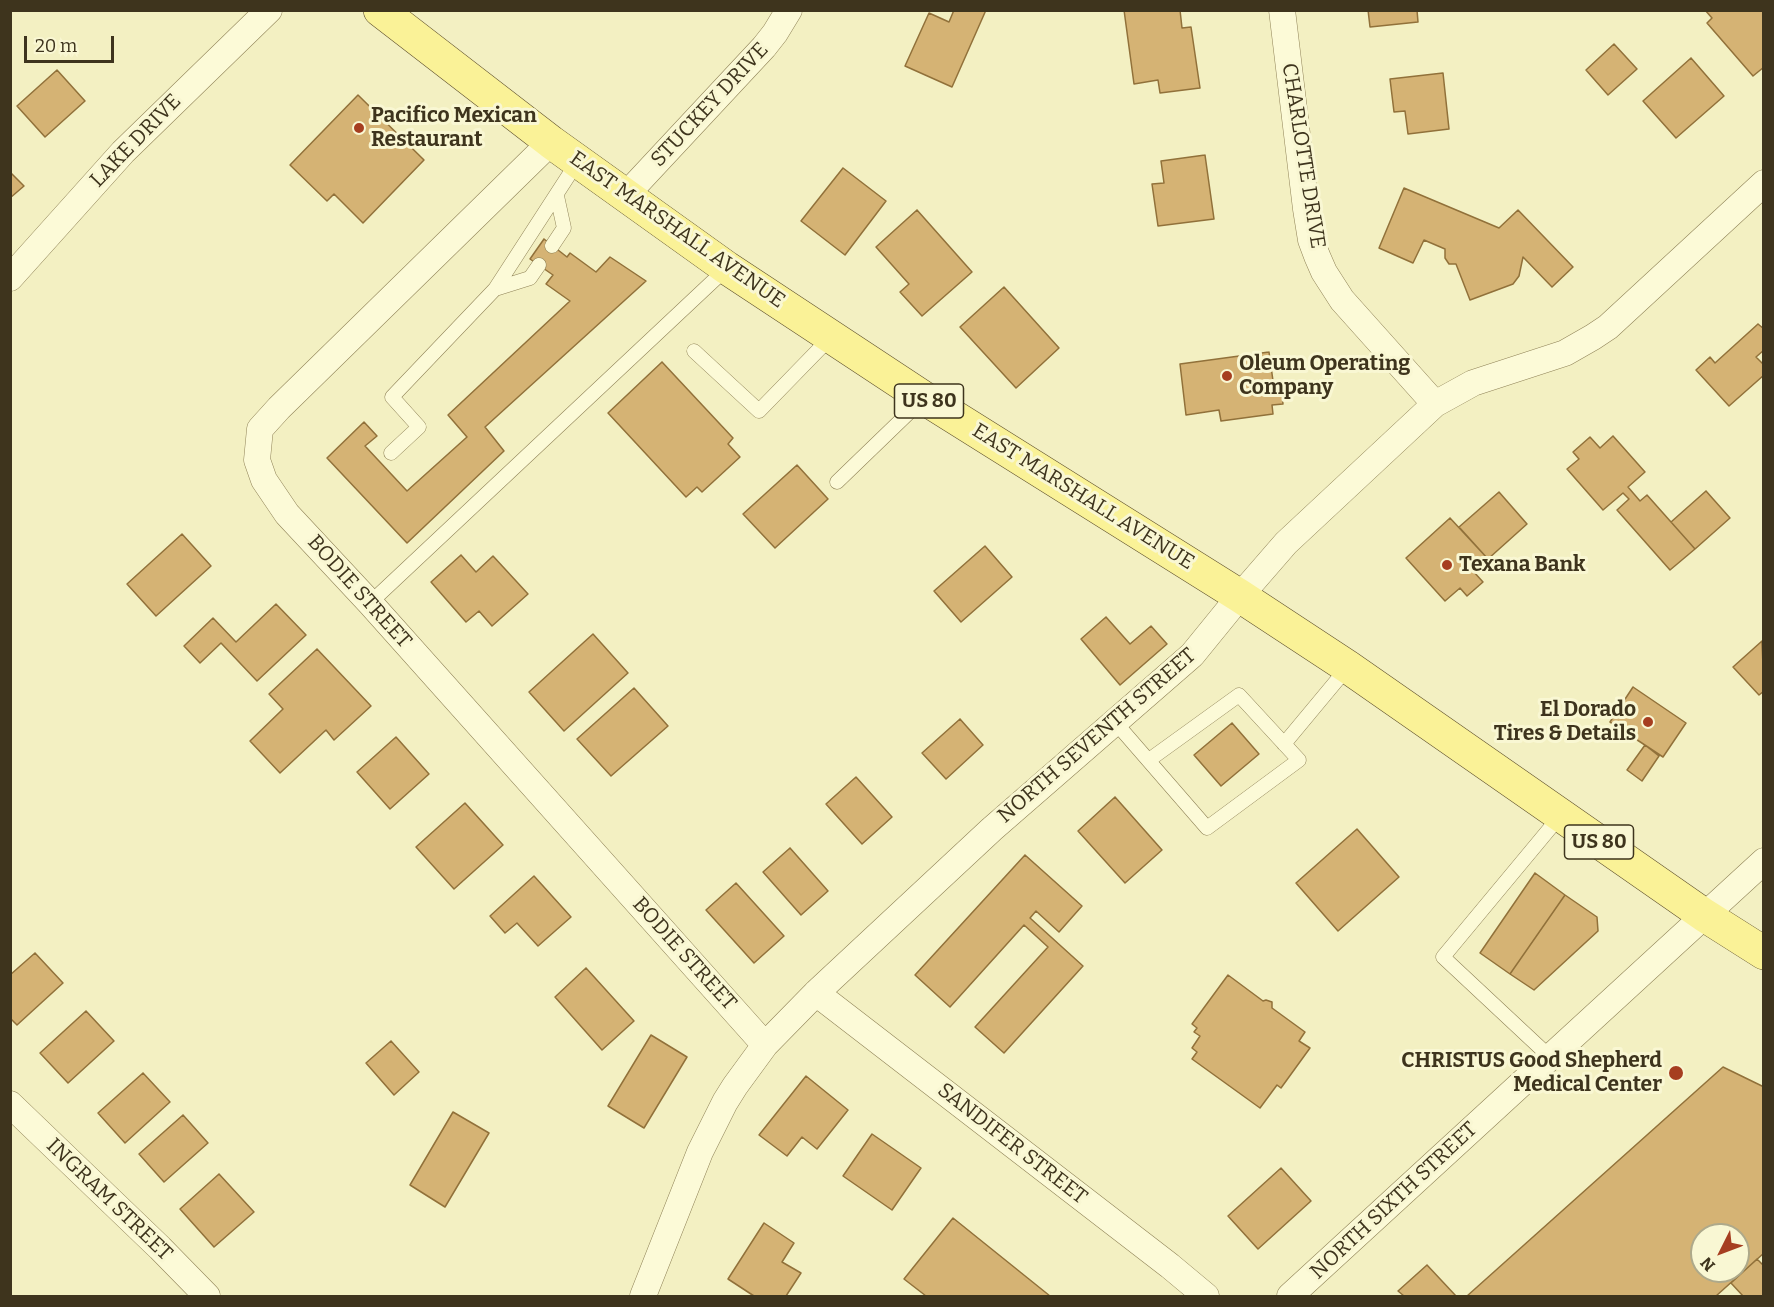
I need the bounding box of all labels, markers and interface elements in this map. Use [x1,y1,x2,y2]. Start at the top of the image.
scale bar [27,24,117,62]
text: 20 m [35,35,77,57]
street label: STUCKEY DRIVE [646,38,774,172]
street label: CHARLOTTE DRIVE [1276,61,1330,251]
street label: LAKE DRIVE [85,89,187,193]
place label: Pacifico Mexican Restaurant [371,103,537,153]
marker: Pacifico Mexican Restaurant [352,121,366,135]
street label: EAST MARSHALL AVENUE [565,146,789,314]
place label: Oleum Operating Company [1239,351,1410,401]
marker: Oleum Operating Company [1220,369,1234,383]
road number: US 80 [894,384,964,418]
street label: EAST MARSHALL AVENUE [967,418,1199,576]
street label: BODIE STREET [302,530,416,654]
place label: Texana Bank [1459,552,1585,578]
marker: Texana Bank [1440,558,1454,572]
street label: NORTH SEVENTH STREET [993,643,1201,829]
place label: El Dorado Tires & Details [1494,697,1636,747]
marker: El Dorado Tires & Details [1641,715,1655,729]
road number: US 80 [1564,825,1634,859]
street label: BODIE STREET [627,892,741,1016]
place label: CHRISTUS Good Shepherd Medical Center [1401,1048,1662,1098]
marker: CHRISTUS Good Shepherd Medical Center [1667,1064,1685,1082]
street label: SANDIFER STREET [932,1078,1092,1210]
street label: NORTH SIXTH STREET [1305,1117,1483,1285]
street label: INGRAM STREET [41,1134,177,1266]
north arrow [1690,1223,1750,1283]
text: N [1697,1253,1719,1275]

